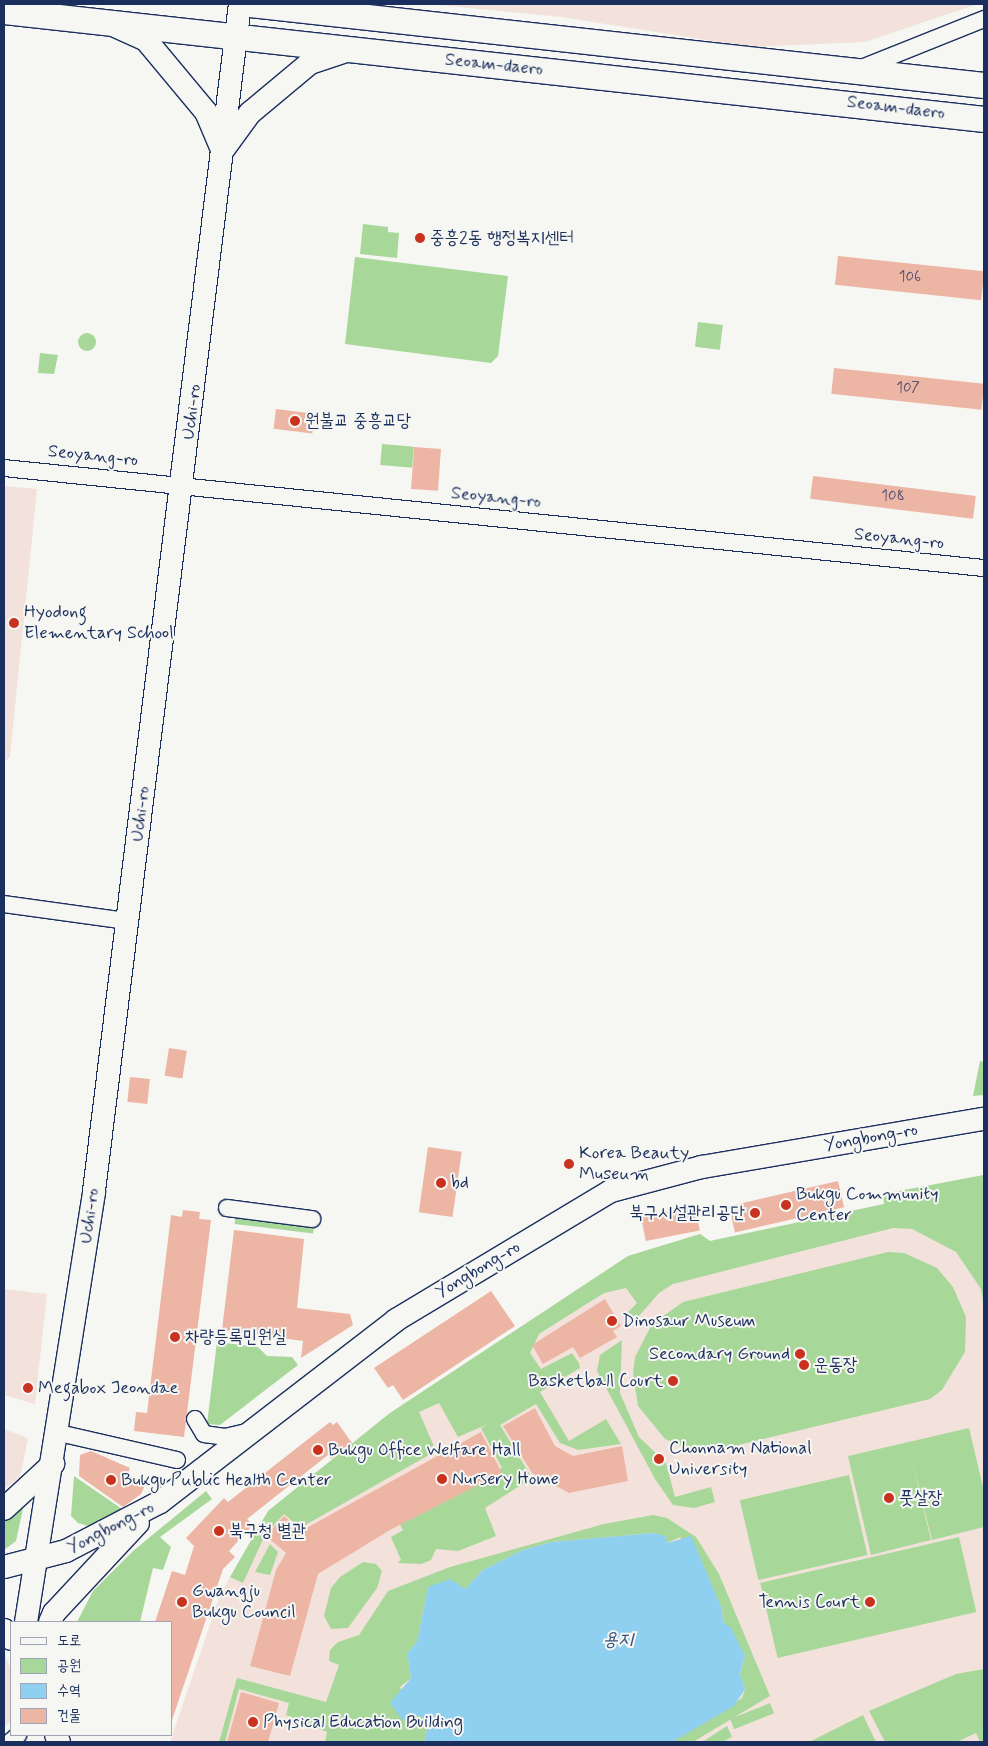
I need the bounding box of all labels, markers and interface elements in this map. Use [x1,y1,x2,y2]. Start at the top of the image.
street label: Seoam-daero [444,49,544,81]
street label: Seoam-daero [846,91,946,125]
place label: 중흥2동 행정복지센터 [430,227,574,249]
marker: 중흥2동 행정복지센터 [414,232,426,244]
house number: 106 [899,269,921,287]
house number: 107 [896,380,920,398]
street label: Uchi-ro [178,383,206,441]
place label: 원불교 중흥교당 [305,410,411,432]
marker: 원불교 중흥교당 [289,415,301,427]
street label: Seoyang-ro [47,441,139,471]
street label: Seoyang-ro [450,483,542,513]
house number: 108 [881,488,905,506]
street label: Seoyang-ro [853,524,945,554]
place label: Hyodong Elementary School [24,602,174,644]
marker: Hyodong Elementary School [8,617,20,629]
street label: Uchi-ro [127,785,155,843]
street label: Yongbong-ro [823,1119,919,1157]
place label: Korea Beauty Museum [579,1143,689,1186]
marker: Korea Beauty Museum [563,1158,575,1170]
place label: bd [451,1172,469,1194]
marker: bd [435,1177,447,1189]
place label: Bukgu Community Center [796,1184,937,1226]
street label: Uchi-ro [75,1187,105,1245]
marker: Bukgu Community Center [780,1199,792,1211]
place label: 북구시설관리공단 [629,1202,745,1224]
marker: 북구시설관리공단 [749,1207,761,1219]
street label: Yongbong-ro [432,1236,524,1304]
place label: Dinosaur Museum [622,1310,764,1332]
marker: Dinosaur Museum [606,1315,618,1327]
place label: 차량등록민원실 [185,1326,286,1348]
marker: 차량등록민원실 [169,1331,181,1343]
place label: Secondary Ground [649,1343,790,1365]
marker: Secondary Ground [794,1348,806,1360]
place label: 운동장 [814,1354,857,1376]
marker: 운동장 [798,1359,810,1371]
place label: Basketball Court [529,1370,663,1392]
marker: Basketball Court [667,1375,679,1387]
place label: Megabox Jeondae [38,1377,177,1399]
marker: Megabox Jeondae [22,1382,34,1394]
place label: Chonnam National University [669,1438,813,1480]
place label: Bukgu Office Welfare Hall [328,1439,521,1461]
marker: Bukgu Office Welfare Hall [312,1444,324,1456]
marker: Chonnam National University [653,1453,665,1465]
place label: Nursery Home [452,1468,562,1490]
place label: Bukgu Public Health Center [121,1469,332,1491]
marker: Nursery Home [436,1473,448,1485]
marker: Bukgu Public Health Center [105,1474,117,1486]
place label: 풋살장 [899,1487,942,1509]
marker: 풋살장 [883,1492,895,1504]
street label: Yongbong-ro [64,1497,158,1559]
place label: 북구청 별관 [229,1520,306,1542]
marker: 북구청 별관 [213,1525,225,1537]
place label: Gwangju Bukgu Council [192,1581,295,1624]
place label: Tennis Court [760,1591,860,1613]
marker: Gwangju Bukgu Council [176,1596,188,1608]
marker: Tennis Court [864,1596,876,1608]
legend [10,1621,172,1736]
water label: 용지 [603,1629,633,1651]
text: 도로 [57,1631,81,1651]
text: 공원 [57,1656,81,1676]
text: 수역 [57,1681,81,1701]
text: 건물 [57,1706,81,1726]
place label: Physical Education Building [263,1711,466,1733]
marker: Physical Education Building [247,1716,259,1728]

